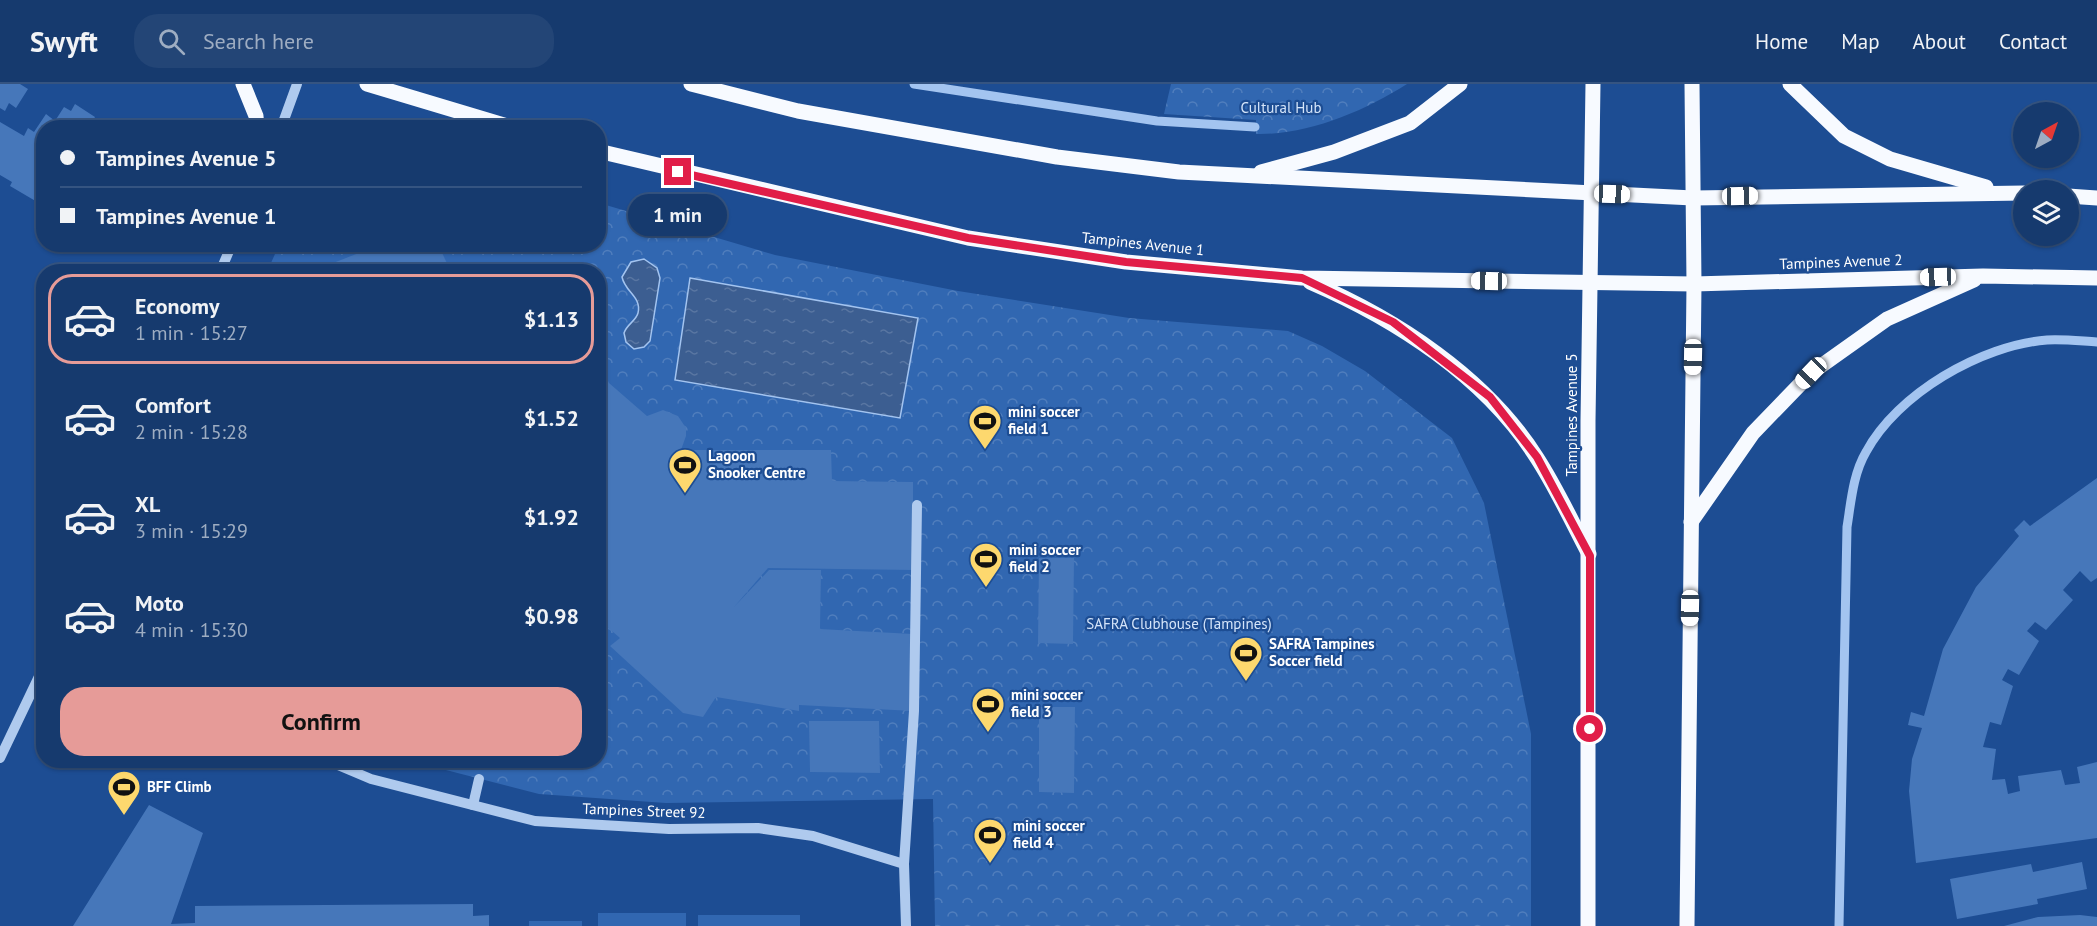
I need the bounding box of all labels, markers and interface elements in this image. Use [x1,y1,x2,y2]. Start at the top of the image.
search box [134,14,554,68]
text: Swyft [30,23,98,60]
icon: search [155,25,188,58]
text: Search here [203,27,314,55]
text: Home [1755,28,1808,55]
text: Map [1841,28,1880,55]
text: About [1913,28,1966,55]
text: Contact [1999,28,2067,55]
park label: Cultural Hub [1240,98,1322,117]
north arrow [2013,102,2079,168]
map controls [2013,102,2079,246]
text: Tampines Avenue 5 [96,144,276,172]
route end [664,158,691,185]
button: layers [2013,180,2079,246]
car [1594,184,1630,204]
car [1722,187,1758,205]
callout: 1 min [628,193,728,235]
text: Tampines Avenue 1 [96,202,276,230]
text: 1 min [653,202,702,228]
street label: Tampines Avenue 1 [1081,228,1205,259]
street label: Tampines Avenue 2 [1779,250,1903,273]
car [1920,267,1956,287]
car [1471,272,1507,290]
icon: car [63,292,117,346]
text: Economy [135,292,219,320]
text: $1.13 [524,305,579,333]
text: 1 min · 15:27 [135,320,248,346]
car [1684,339,1702,375]
street label: Tampines Avenue 5 [1562,353,1581,477]
car [1792,354,1830,392]
icon: car [63,391,117,445]
text: Comfort [135,391,211,419]
place label: mini soccer field 1 [1008,402,1081,438]
sports icon: mini soccer field 1 [967,403,1003,450]
text: $1.52 [524,404,579,432]
text: 2 min · 15:28 [135,419,248,445]
place label: Lagoon Snooker Centre [708,446,806,482]
sports icon: Lagoon Snooker Centre [667,447,703,494]
icon: car [63,490,117,544]
text: XL [135,490,160,518]
text: $1.92 [524,503,579,531]
text: 3 min · 15:29 [135,518,248,544]
place label: mini soccer field 2 [1009,540,1082,576]
sports icon: mini soccer field 2 [968,541,1004,588]
icon: car [63,589,117,643]
text: Moto [135,589,184,617]
car [1681,590,1699,626]
text: $0.98 [524,602,579,630]
park label: SAFRA Clubhouse (Tampines) [1086,614,1272,633]
text: 4 min · 15:30 [135,617,248,643]
place label: SAFRA Tampines Soccer field [1269,634,1375,670]
sports icon: SAFRA Tampines Soccer field [1228,635,1264,682]
place label: mini soccer field 3 [1011,685,1084,721]
sports icon: mini soccer field 3 [970,686,1006,733]
button: Confirm [60,687,582,756]
route start [1576,715,1603,742]
sports icon: BFF Climb [106,769,142,816]
place label: BFF Climb [147,777,212,796]
street label: Tampines Street 92 [582,799,706,822]
place label: mini soccer field 4 [1013,816,1086,852]
sports icon: mini soccer field 4 [972,817,1008,864]

